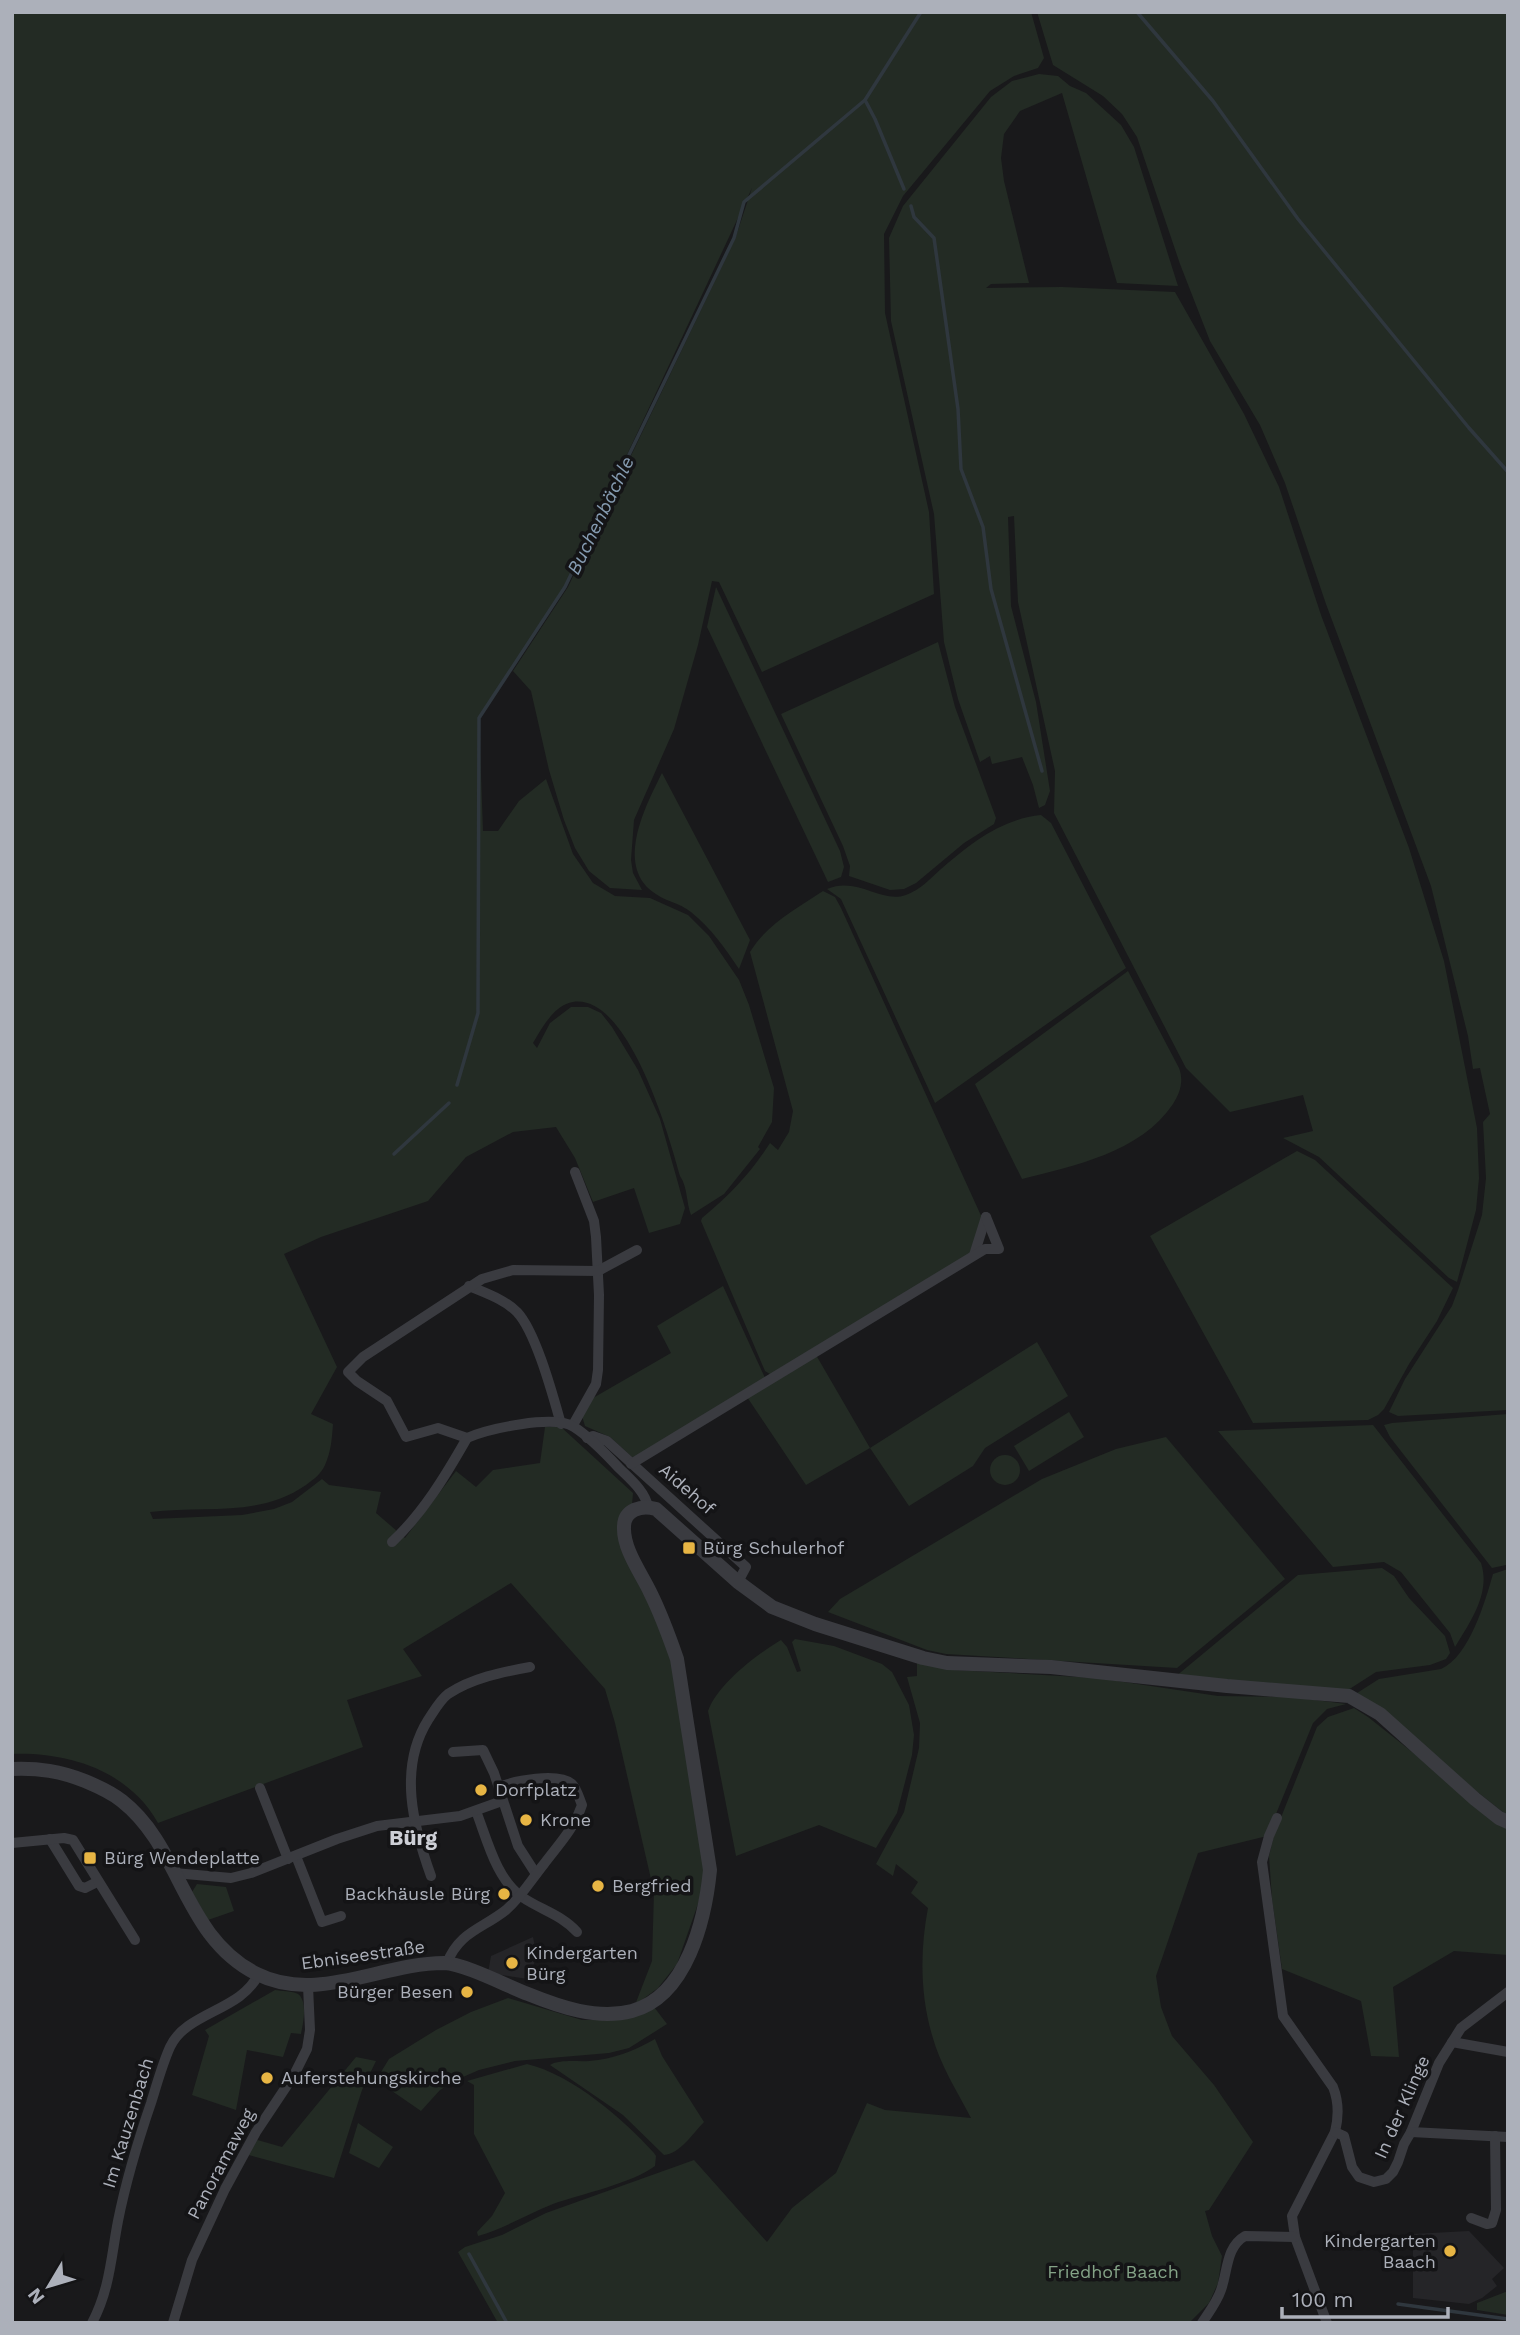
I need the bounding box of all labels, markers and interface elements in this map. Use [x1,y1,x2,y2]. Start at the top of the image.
water label: Buchenbächle [562,452,639,578]
street label: Aidehof [655,1459,720,1519]
place label: Bürg Schulerhof [703,1537,844,1558]
marker: Bürg Schulerhof [681,1540,697,1556]
place label: Dorfplatz [495,1779,577,1800]
marker: Dorfplatz [473,1782,489,1798]
place label: Krone [540,1809,591,1830]
marker: Krone [518,1812,534,1828]
district label: Bürg [389,1825,437,1850]
place label: Bürg Wendeplatte [104,1847,260,1868]
marker: Bürg Wendeplatte [82,1850,98,1866]
place label: Bergfried [612,1875,692,1896]
marker: Bergfried [590,1878,606,1894]
place label: Backhäusle Bürg [344,1883,490,1904]
marker: Backhäusle Bürg [496,1886,512,1902]
street label: Ebniseestraße [300,1935,426,1974]
place label: Kindergarten Bürg [526,1942,638,1984]
marker: Kindergarten Bürg [504,1955,520,1971]
place label: Bürger Besen [337,1981,453,2002]
marker: Bürger Besen [459,1984,475,2000]
street label: In der Klinge [1369,2052,1434,2162]
street label: Im Kauzenbach [98,2055,157,2191]
place label: Auferstehungskirche [281,2067,462,2088]
marker: Auferstehungskirche [259,2070,275,2086]
street label: Panoramaweg [183,2104,259,2223]
place label: Kindergarten Baach [1324,2230,1436,2272]
marker: Kindergarten Baach [1442,2243,1458,2259]
north arrow [14,2251,84,2321]
park label: Friedhof Baach [1047,2261,1179,2282]
scale bar [1282,2276,1448,2320]
text: N [23,2284,49,2309]
text: 100 m [1292,2287,1354,2312]

